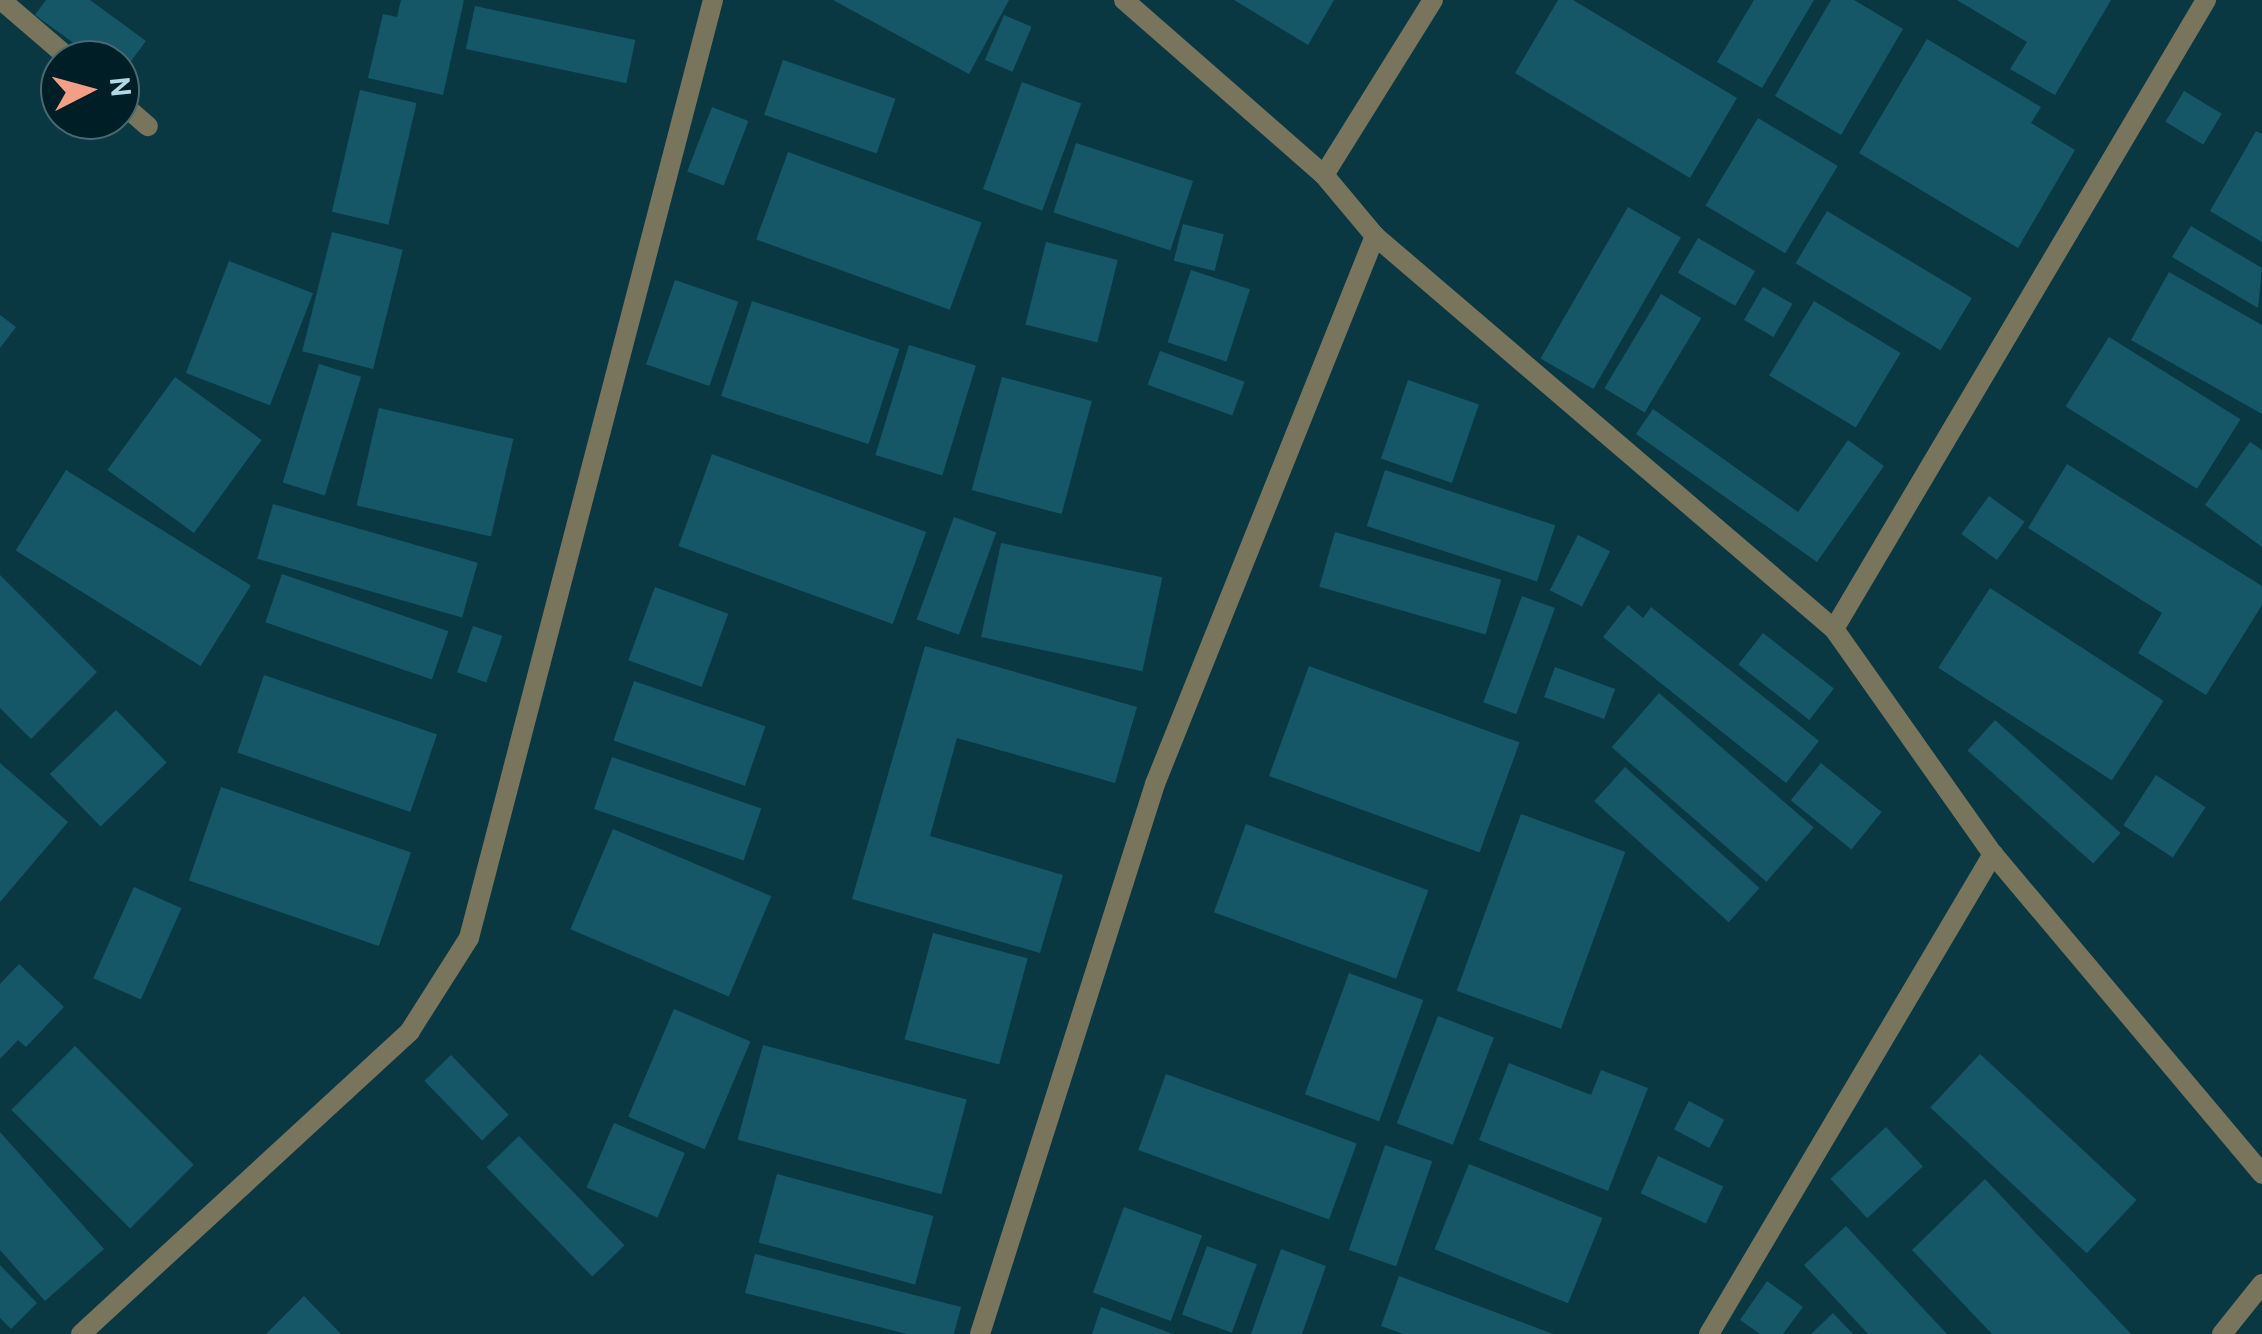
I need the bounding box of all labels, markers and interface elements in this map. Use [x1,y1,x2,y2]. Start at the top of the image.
north arrow [40,40,140,140]
text: N [99,75,137,99]

